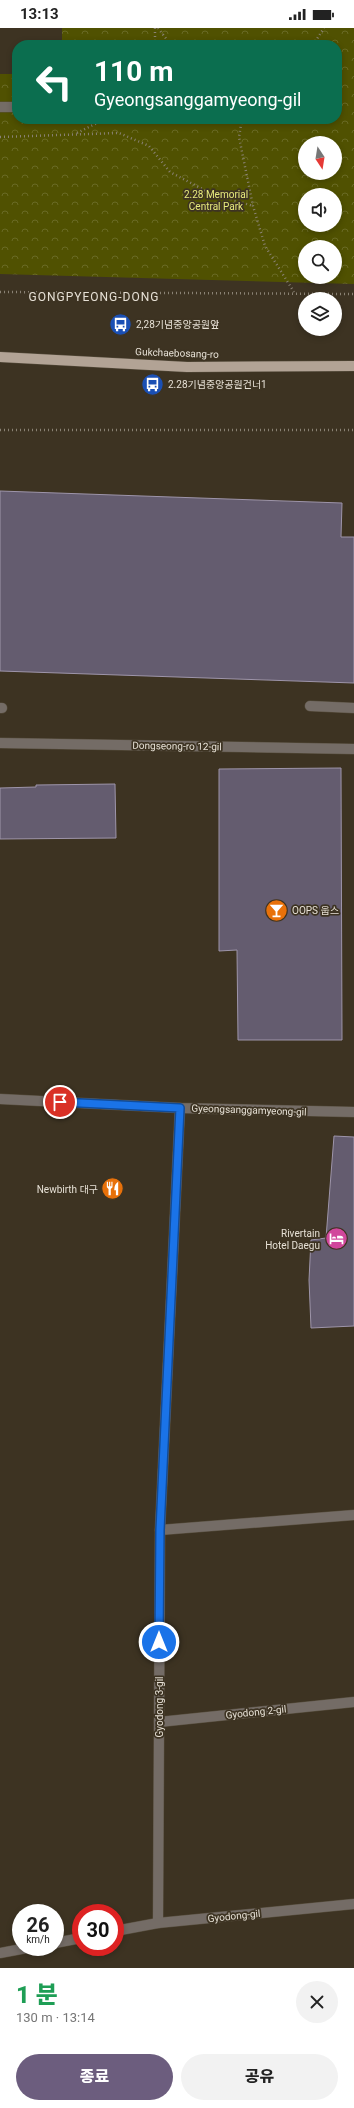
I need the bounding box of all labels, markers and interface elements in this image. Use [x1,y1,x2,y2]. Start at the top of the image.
text: 13:13 [20,5,59,23]
text: 110 m [94,55,173,88]
icon: left [28,56,80,108]
text: Gyeongsanggamyeong-gil [94,89,301,110]
north arrow [298,136,342,180]
map controls [298,136,342,336]
button: sound [298,188,342,232]
park label: 2.28 Memorial Central Park [184,189,248,212]
button: search [298,240,342,284]
district label: GONGPYEONG-DONG [29,290,159,304]
button: layers [298,292,342,336]
bus stop icon: 2,28기념중앙공원앞 [108,311,134,337]
place label: 2,28기념중앙공원앞 [136,319,219,330]
street label: Gukchaebosang-ro [135,346,219,360]
bus stop icon: 2.28기념중앙공원건너1 [139,371,165,397]
place label: 2.28기념중앙공원건너1 [168,379,267,390]
street label: Dongseong-ro 12-gil [132,740,222,752]
bar icon: OOPS 웁스 [264,897,290,923]
place label: OOPS 웁스 [292,905,339,916]
pin [43,1085,77,1119]
icon: arrive [49,1091,71,1113]
street label: Gyeongsanggamyeong-gil [191,1102,307,1118]
restaurant icon: Newbirth 대구 [100,1176,126,1202]
place label: Newbirth 대구 [37,1184,98,1195]
hotel icon: Rivertain Hotel Daegu [323,1226,349,1252]
place label: Rivertain Hotel Daegu [265,1228,320,1251]
position arrow [138,1621,180,1663]
street label: Gyodong 3-gil [154,1677,165,1738]
street label: Gyodong 2-gil [225,1703,287,1721]
speed limit sign: 30 [72,1904,124,1956]
street label: Gyodong-gil [207,1908,261,1924]
text: 26 [27,1913,49,1937]
text: km/h [26,1934,50,1945]
text: 1 분 [16,1981,58,2009]
button: close [296,1981,338,2023]
text: 130 m · 13:14 [16,2010,95,2025]
button: 종료 [16,2054,173,2100]
button: 공유 [181,2054,338,2100]

